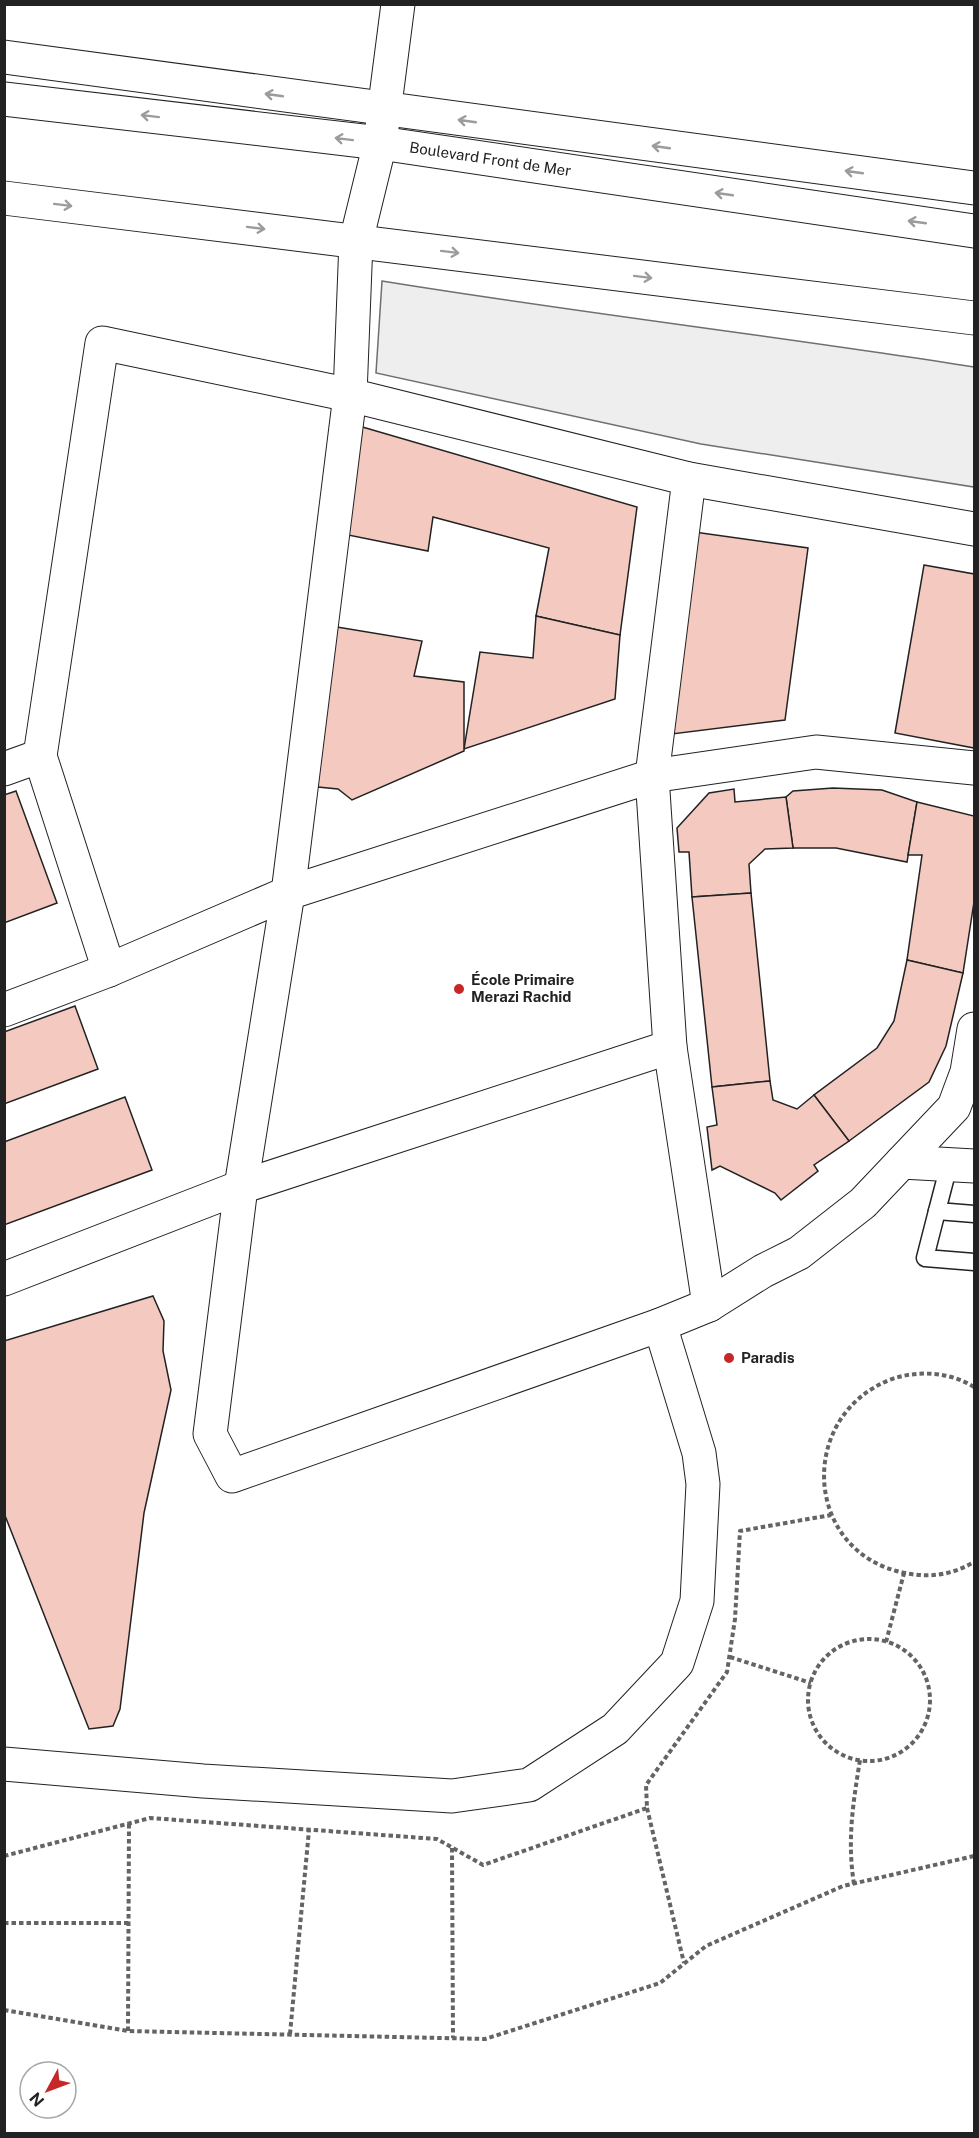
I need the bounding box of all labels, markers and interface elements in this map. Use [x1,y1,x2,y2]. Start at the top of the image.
one-way arrow [265,89,285,100]
one-way arrow [141,110,161,121]
one-way arrow [458,115,478,126]
one-way arrow [334,133,354,144]
street label: Boulevard Front de Mer [408,138,572,179]
one-way arrow [651,141,671,152]
one-way arrow [845,166,864,177]
one-way arrow [714,188,734,199]
one-way arrow [52,200,72,211]
one-way arrow [907,217,927,228]
one-way arrow [246,223,266,234]
one-way arrow [439,247,459,258]
one-way arrow [633,271,653,282]
place label: École Primaire Merazi Rachid [471,971,575,1005]
marker: École Primaire Merazi Rachid [452,982,466,996]
place label: Paradis [741,1349,795,1366]
marker: Paradis [722,1351,736,1365]
north arrow [18,2060,78,2120]
text: N [26,2089,48,2110]

